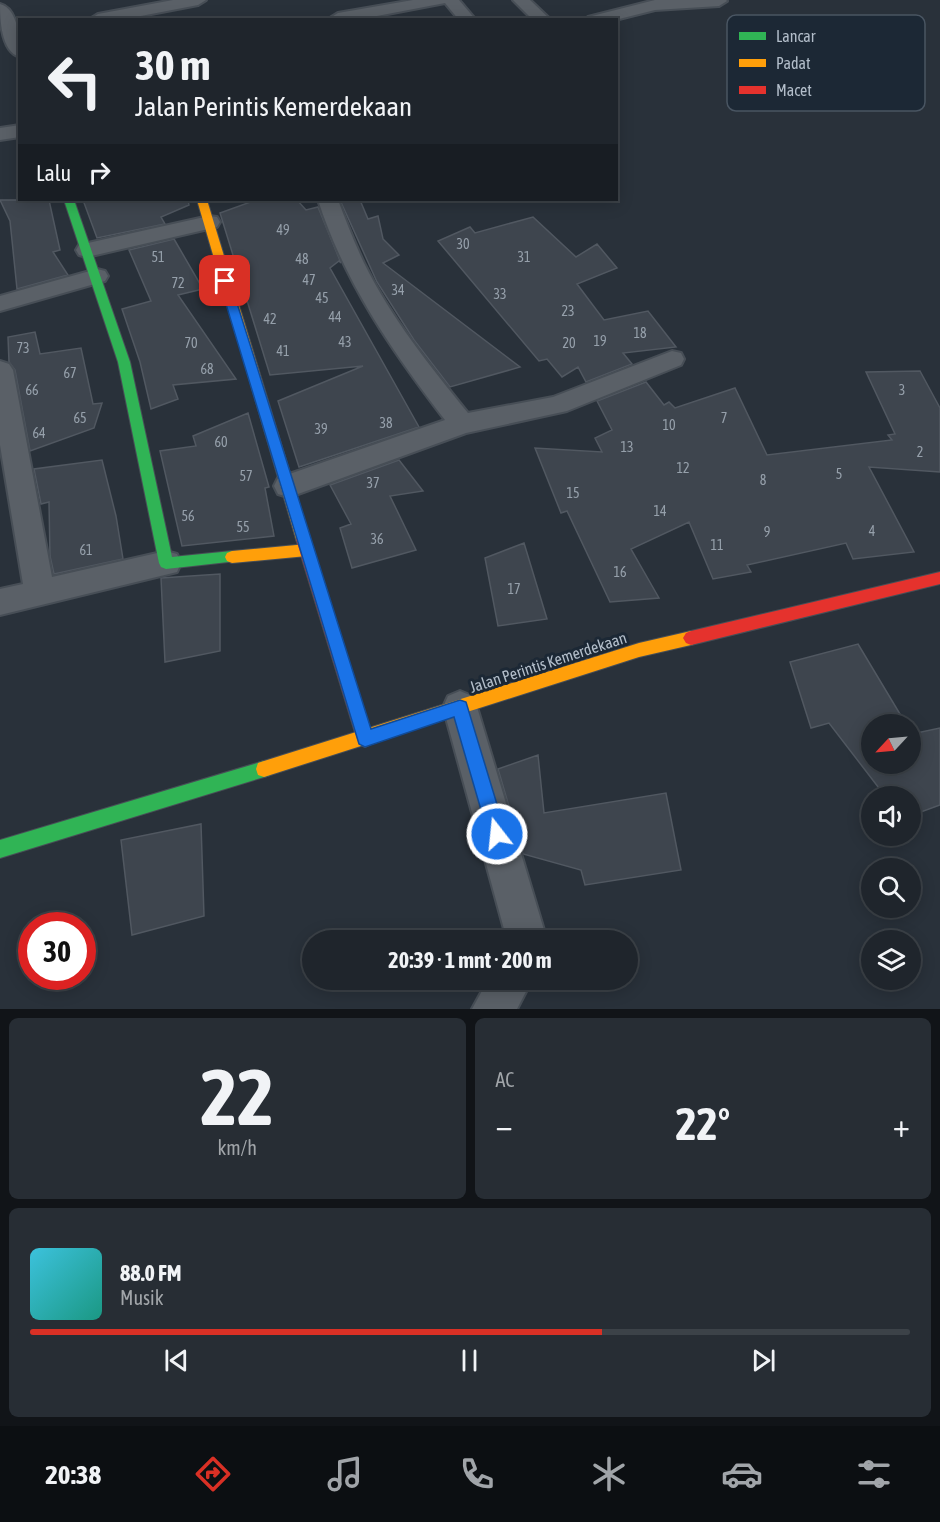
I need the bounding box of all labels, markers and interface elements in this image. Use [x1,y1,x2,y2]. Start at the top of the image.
legend [727,15,925,111]
text: Lancar [776,27,816,45]
text: 30 m [135,41,210,89]
icon: left [36,42,114,120]
text: Padat [776,54,811,72]
text: Macet [776,81,812,99]
text: Jalan Perintis Kemerdekaan [135,91,412,122]
icon: right [83,156,116,189]
text: Lalu [36,160,71,186]
house number: 49 [276,222,290,238]
house number: 30 [456,236,470,252]
house number: 51 [151,249,165,265]
house number: 31 [517,249,531,265]
house number: 48 [295,251,309,267]
pin [199,255,250,306]
icon: arrive [208,264,241,297]
house number: 47 [302,272,316,288]
house number: 72 [171,275,185,291]
house number: 34 [391,282,405,298]
house number: 33 [493,286,507,302]
house number: 45 [315,290,329,306]
house number: 23 [561,303,575,319]
house number: 44 [328,309,342,325]
house number: 42 [263,311,277,327]
house number: 18 [633,325,647,341]
house number: 19 [593,333,607,349]
house number: 43 [338,334,352,350]
house number: 70 [184,335,198,351]
house number: 20 [562,335,576,351]
house number: 73 [16,340,30,356]
house number: 41 [276,343,290,359]
house number: 68 [200,361,214,377]
house number: 67 [63,365,77,381]
house number: 66 [25,382,39,398]
house number: 3 [899,382,905,398]
house number: 65 [73,410,87,426]
house number: 7 [721,410,727,426]
house number: 38 [379,415,393,431]
house number: 10 [662,417,676,433]
house number: 39 [314,421,328,437]
house number: 64 [32,425,46,441]
house number: 60 [214,434,228,450]
house number: 13 [620,439,634,455]
house number: 2 [917,444,923,460]
house number: 12 [676,460,690,476]
house number: 5 [836,466,842,482]
house number: 57 [239,468,253,484]
house number: 8 [760,472,767,488]
house number: 37 [366,475,380,491]
house number: 15 [566,485,580,501]
house number: 14 [653,503,667,519]
house number: 56 [181,508,195,524]
house number: 55 [236,519,250,535]
house number: 4 [869,523,876,539]
house number: 9 [764,524,770,540]
house number: 36 [370,531,384,547]
house number: 11 [710,537,724,553]
house number: 61 [79,542,93,558]
house number: 16 [613,564,627,580]
house number: 17 [507,581,521,597]
street label: Jalan Perintis Kemerdekaan [467,628,629,696]
north arrow [861,714,921,774]
map controls [861,714,921,990]
button: sound [861,786,921,846]
position arrow [465,802,529,866]
button: search [861,858,921,918]
speed limit sign: 30 [18,912,96,990]
button: layers [861,930,921,990]
text: 20:39 · 1 mnt · 200 m [388,947,552,973]
text: 22 [201,1052,274,1142]
text: AC [496,1068,514,1091]
text: 22° [675,1098,730,1150]
text: − [496,1106,513,1144]
text: + [893,1106,910,1144]
text: km/h [217,1136,257,1159]
text: 88.0 FM [120,1260,182,1286]
text: Musik [120,1286,164,1309]
icon: previous [160,1344,193,1377]
icon: pause [453,1344,486,1377]
icon: next [747,1344,780,1377]
icon: directions [192,1453,234,1495]
icon: music [324,1453,366,1495]
icon: phone [456,1453,498,1495]
icon: climate [588,1453,630,1495]
icon: car [721,1453,763,1495]
icon: filters [853,1453,895,1495]
text: 20:38 [45,1459,101,1490]

